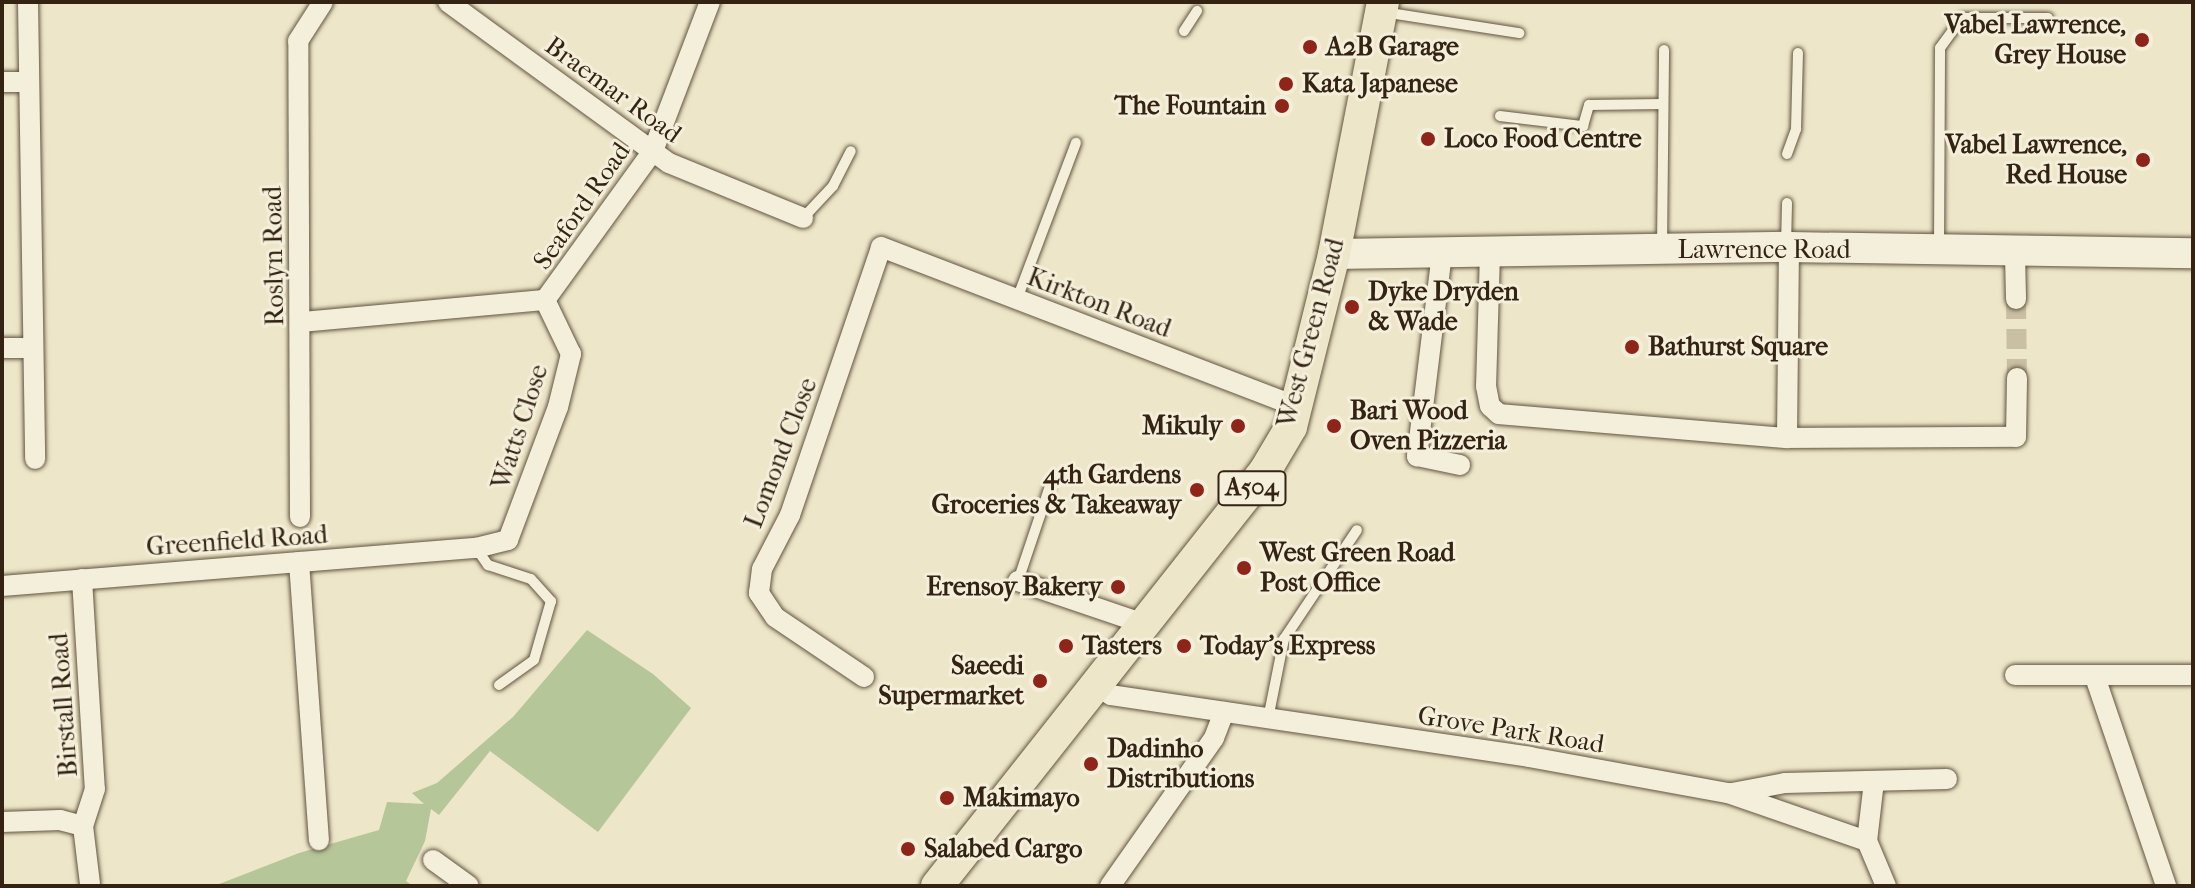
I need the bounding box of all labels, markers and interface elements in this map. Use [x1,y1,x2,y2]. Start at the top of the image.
place label: Vabel Lawrence, Grey House [1944,9,2126,70]
street label: Braemar Road [539,30,687,150]
place label: A2B Garage [1326,31,1459,63]
marker: Vabel Lawrence, Grey House [2133,31,2151,49]
marker: A2B Garage [1301,38,1319,56]
place label: Kata Japanese [1302,68,1458,100]
marker: Kata Japanese [1277,75,1295,93]
place label: The Fountain [1115,90,1266,122]
marker: The Fountain [1273,97,1291,115]
place label: Loco Food Centre [1444,123,1641,155]
place label: Vabel Lawrence, Red House [1945,129,2127,190]
marker: Loco Food Centre [1419,130,1437,148]
street label: Seaford Road [527,137,637,275]
marker: Vabel Lawrence, Red House [2134,151,2152,169]
street label: Roslyn Road [257,186,291,326]
street label: Lawrence Road [1677,234,1851,266]
street label: West Green Road [1271,235,1351,431]
street label: Kirkton Road [1023,261,1175,345]
place label: Dyke Dryden & Wade [1368,276,1519,338]
marker: Dyke Dryden & Wade [1343,298,1361,316]
place label: Bathurst Square [1648,331,1828,363]
marker: Bathurst Square [1623,338,1641,356]
street label: Watts Close [485,361,555,493]
street label: Lomond Close [738,374,824,532]
place label: Bari Wood Oven Pizzeria [1350,395,1507,456]
place label: Mikuly [1142,410,1222,442]
marker: Mikuly [1229,417,1247,435]
marker: Bari Wood Oven Pizzeria [1325,417,1343,435]
place label: 4th Gardens Groceries & Takeaway [931,459,1181,520]
road number: A504 [1216,468,1288,508]
marker: 4th Gardens Groceries & Takeaway [1188,481,1206,499]
street label: Greenfield Road [145,519,329,563]
place label: West Green Road Post Office [1260,537,1455,598]
marker: West Green Road Post Office [1235,559,1253,577]
place label: Erensoy Bakery [926,571,1102,603]
marker: Erensoy Bakery [1109,578,1127,596]
place label: Tasters [1082,630,1162,662]
place label: Today's Express [1200,630,1375,662]
street label: Birstall Road [43,632,85,778]
marker: Tasters [1057,637,1075,655]
marker: Today's Express [1175,637,1193,655]
place label: Saeedi Supermarket [878,650,1024,712]
marker: Saeedi Supermarket [1031,672,1049,690]
street label: Grove Park Road [1416,700,1606,760]
place label: Dadinho Distributions [1107,733,1254,794]
marker: Dadinho Distributions [1082,755,1100,773]
place label: Makimayo [963,782,1080,814]
marker: Makimayo [938,789,956,807]
place label: Salabed Cargo [924,833,1082,865]
marker: Salabed Cargo [899,840,917,858]

